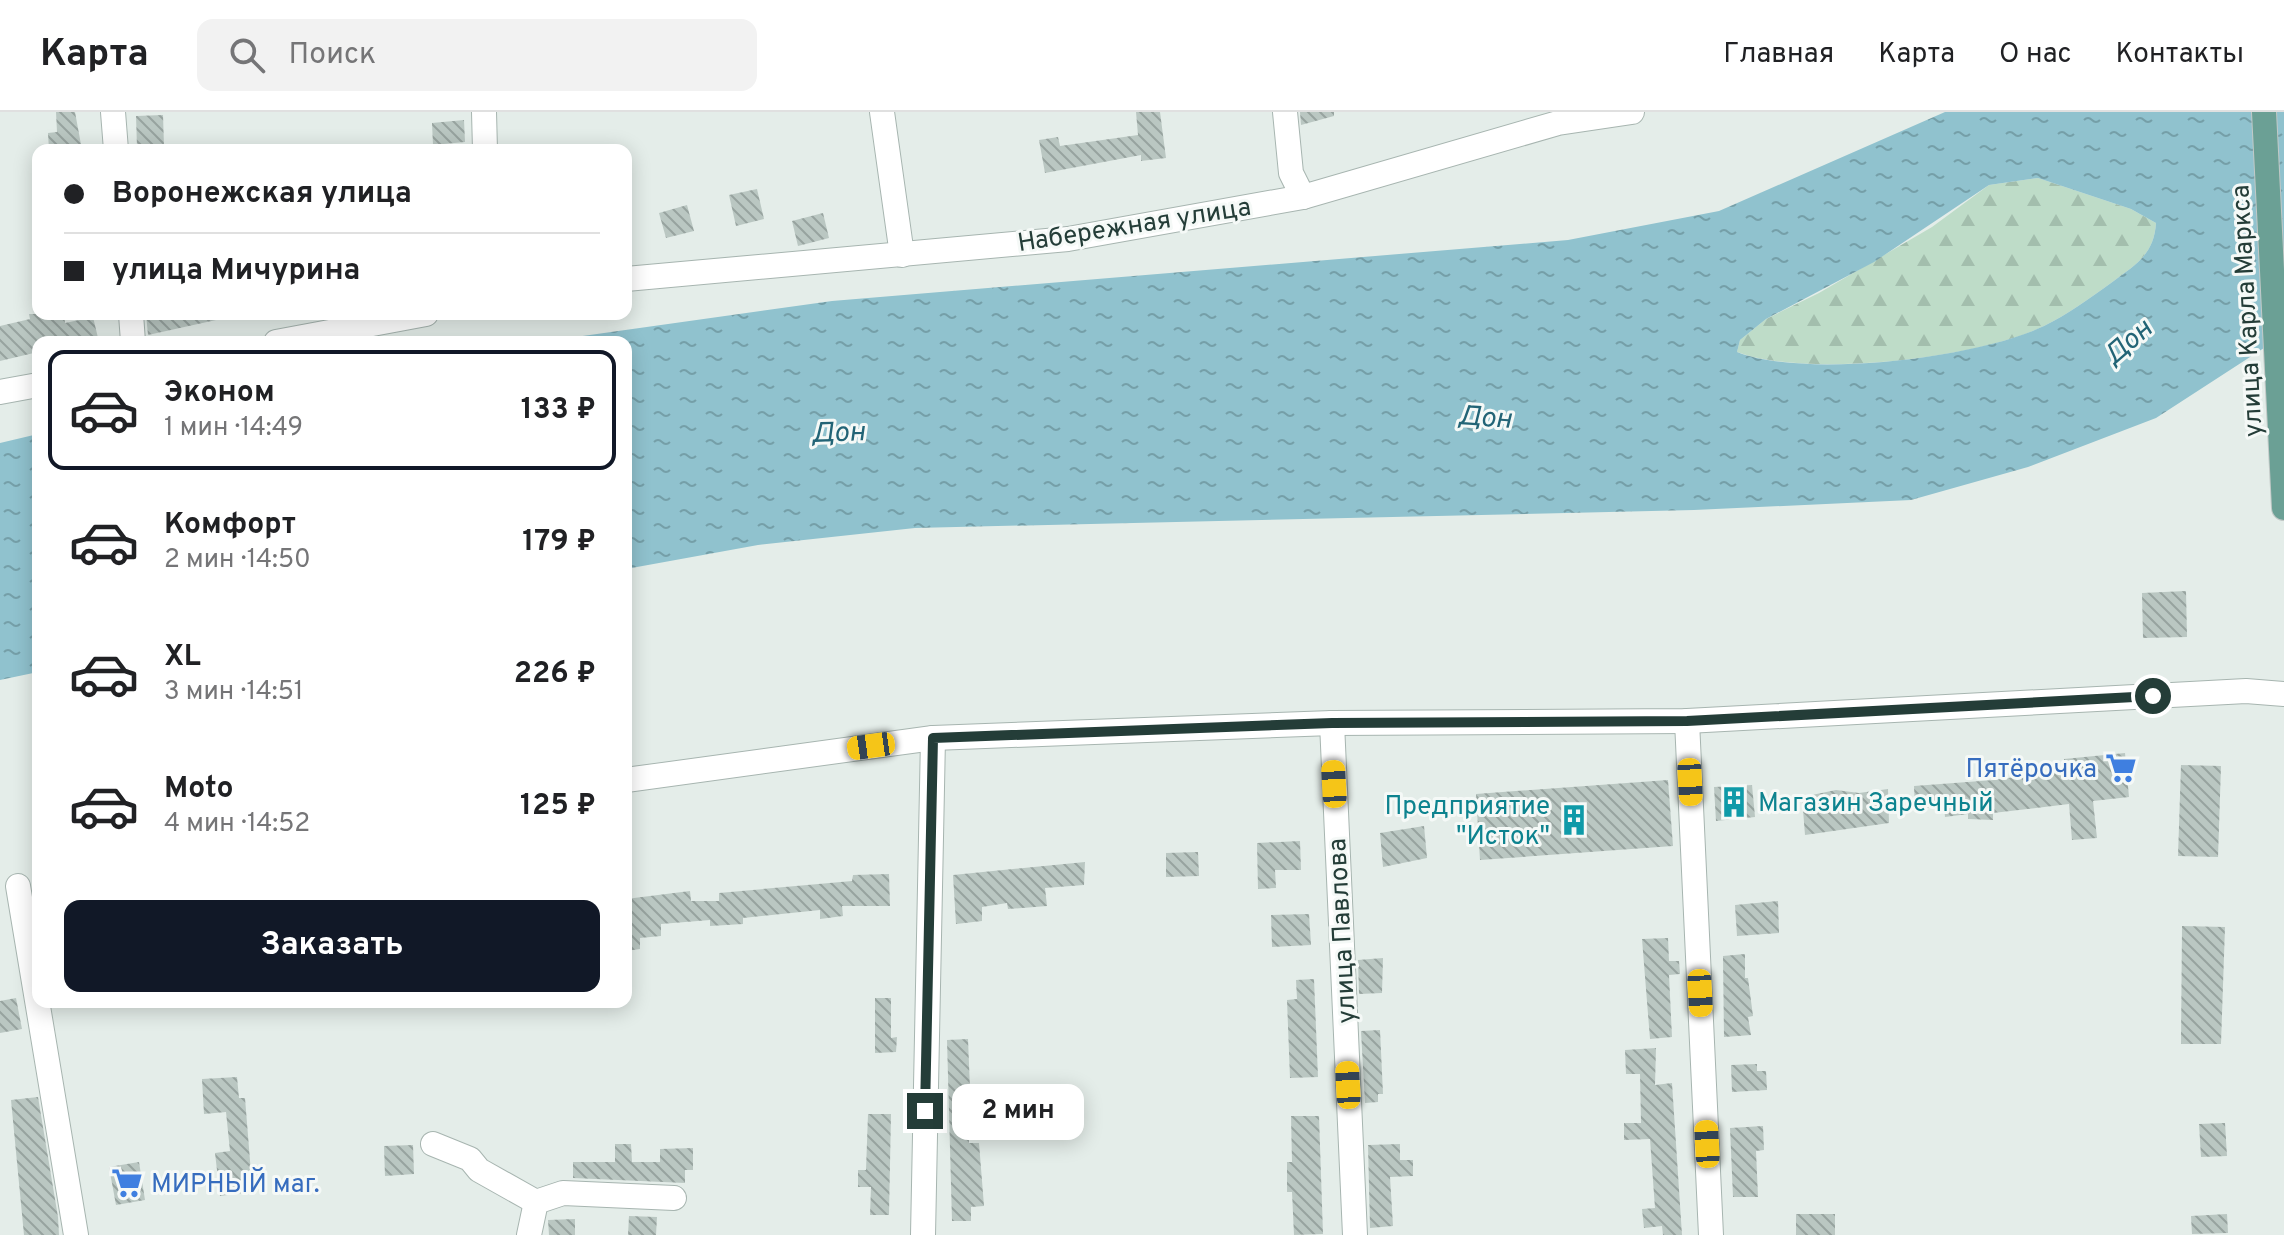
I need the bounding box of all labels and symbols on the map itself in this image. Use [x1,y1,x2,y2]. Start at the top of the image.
street label: улица Карла Маркса [2225,184,2272,438]
street label: Набережная улица [1015,192,1253,261]
water label: Дон [2097,312,2162,374]
water label: Дон [1457,399,1514,439]
water label: Дон [811,415,866,453]
route start [2135,678,2171,714]
car [846,731,896,761]
supermarket icon: Пятёрочка [2104,751,2138,785]
place label: Пятёрочка [1965,754,2097,787]
car [1677,757,1703,807]
car [1321,759,1347,809]
building icon: Магазин Заречный [1717,785,1751,819]
place label: Магазин Заречный [1758,788,1994,821]
place label: Предприятие "Исток" [1385,791,1550,854]
building icon: Предприятие "Исток" [1557,803,1591,837]
street label: улица Павлова [1322,837,1365,1024]
car [1687,968,1713,1018]
car [1335,1060,1361,1110]
callout: 2 мин [953,1083,1085,1139]
route end [907,1093,943,1129]
car [1694,1119,1720,1169]
supermarket icon: МИРНЫЙ маг. [110,1166,144,1200]
place label: МИРНЫЙ маг. [151,1167,320,1202]

